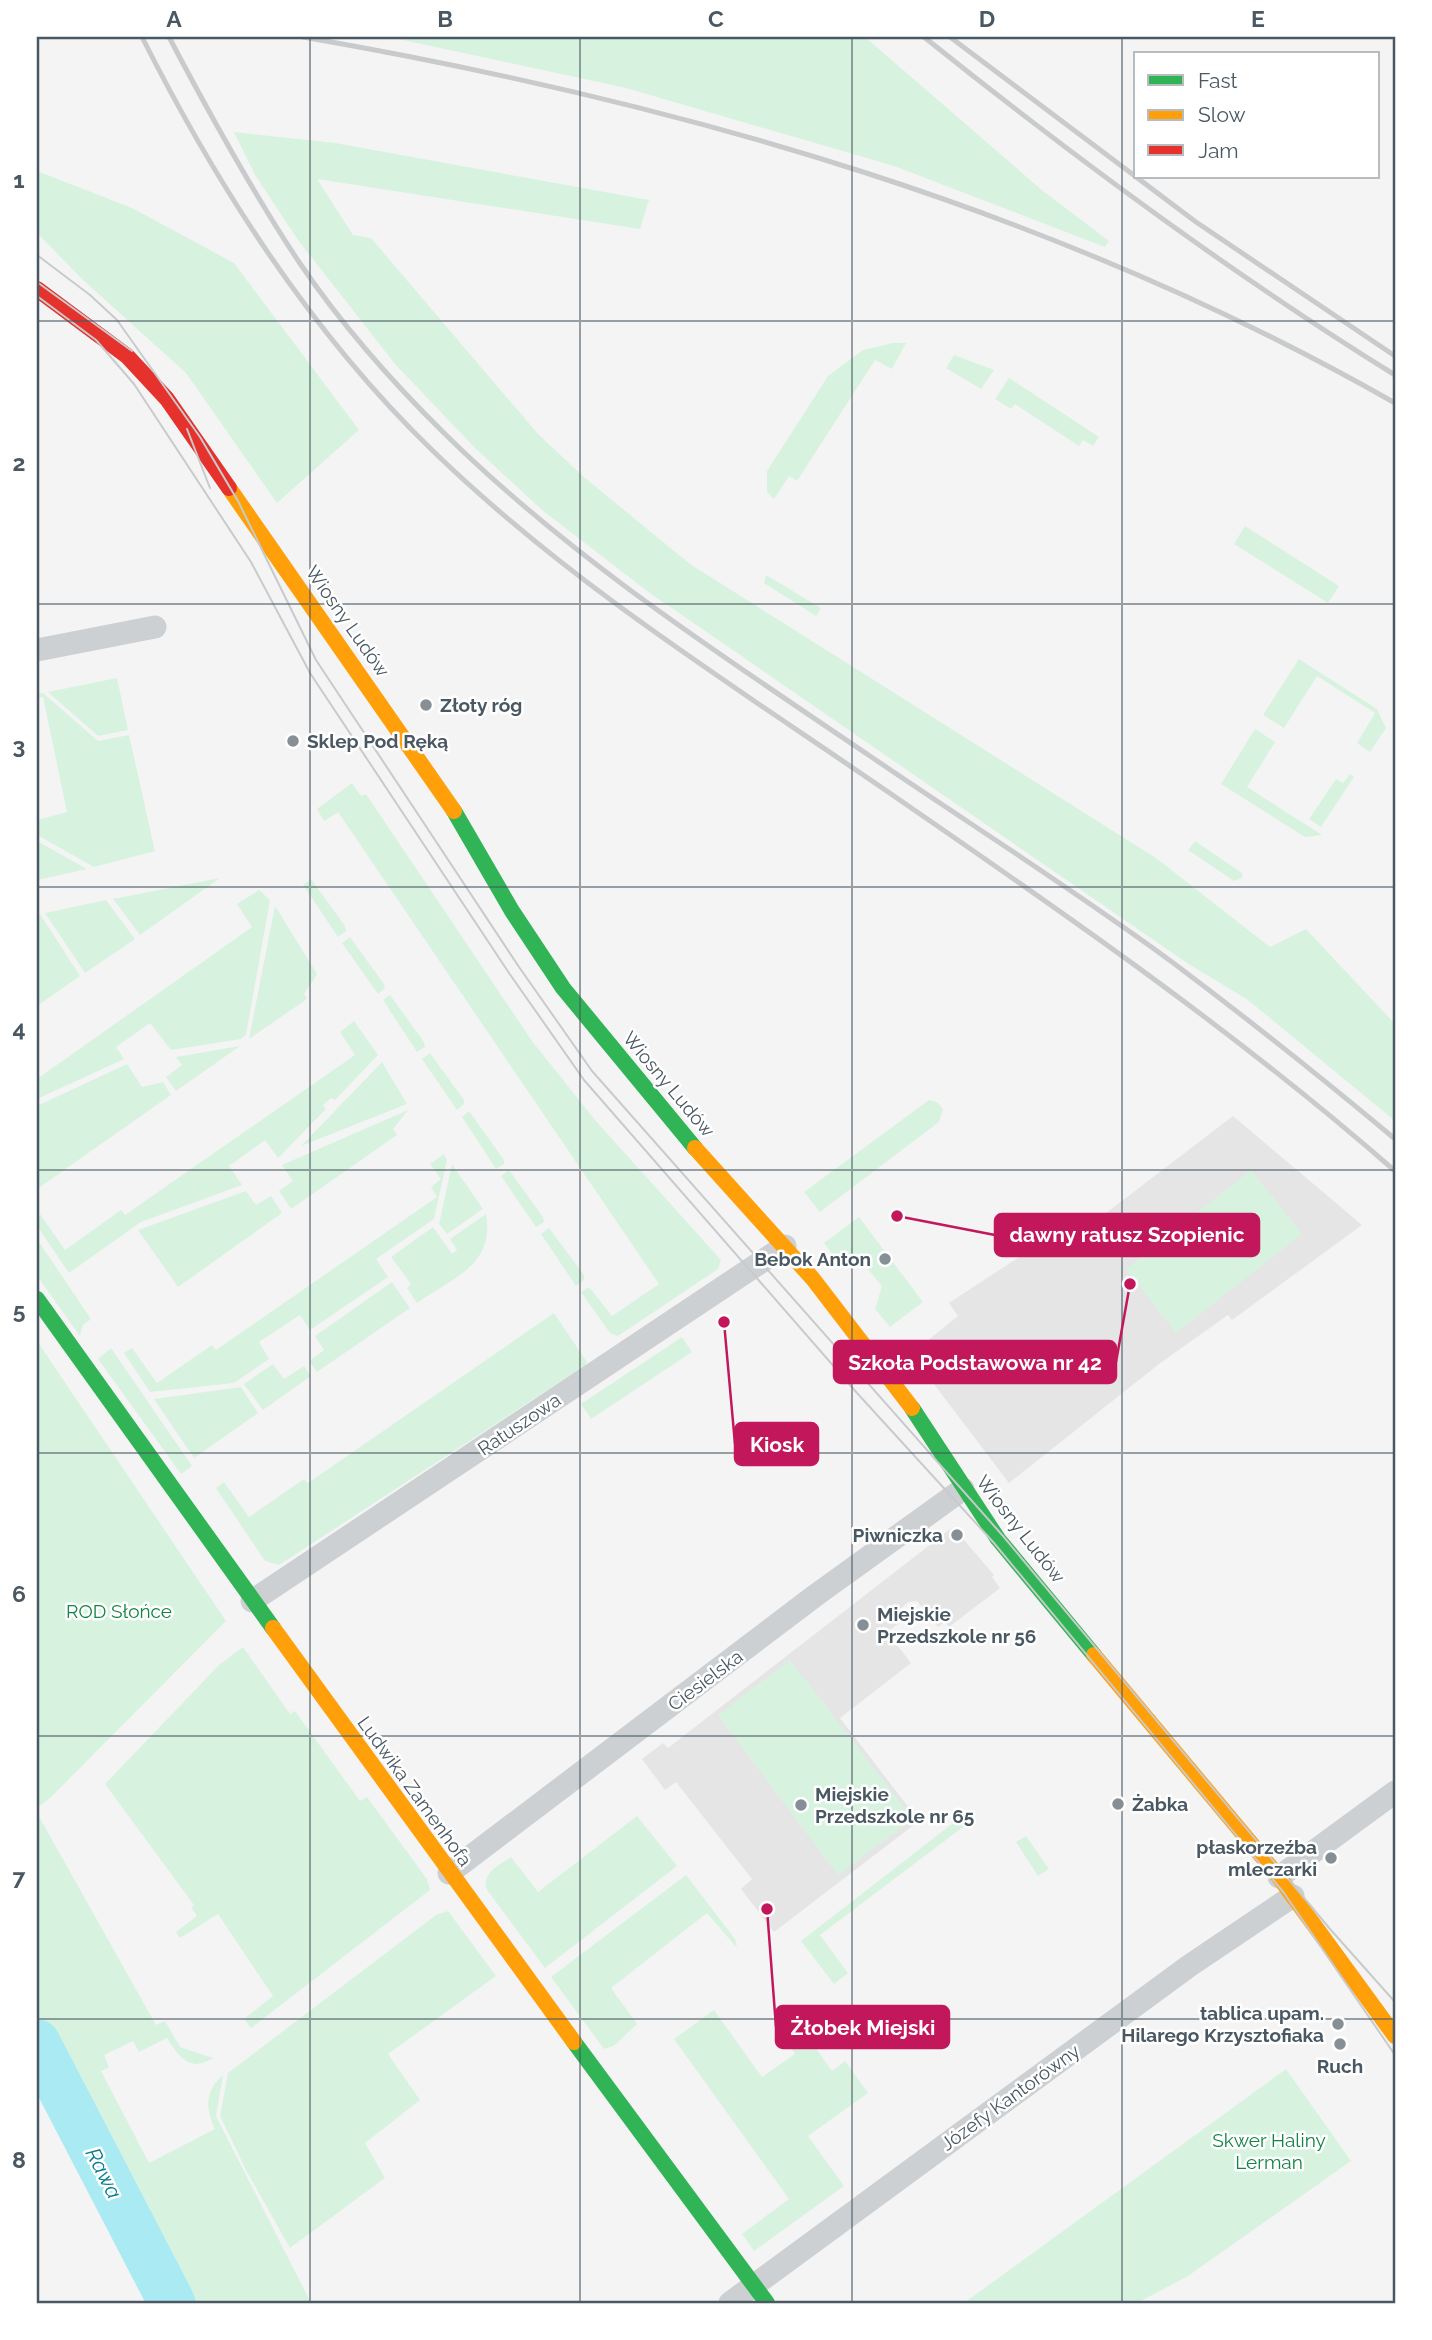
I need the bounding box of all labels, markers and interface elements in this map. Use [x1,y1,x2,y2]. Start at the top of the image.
text: A [166,5,182,32]
text: B [437,5,453,32]
text: C [708,5,724,32]
text: D [979,5,995,32]
text: E [1251,5,1265,32]
legend [1134,52,1380,178]
text: Fast [1198,68,1238,93]
text: Slow [1198,102,1246,127]
text: Jam [1198,138,1239,163]
text: 1 [13,166,25,193]
text: 2 [13,449,25,476]
street label: Wiosny Ludów [302,561,395,681]
place label: Złoty róg [440,694,522,716]
marker: Złoty róg [418,697,434,713]
place label: Sklep Pod Ręką [307,730,448,752]
text: 3 [13,732,25,759]
marker: Sklep Pod Ręką [285,733,301,749]
text: 4 [12,1015,26,1042]
street label: Wiosny Ludów [619,1027,720,1141]
callout: dawny ratusz Szopienic [995,1214,1259,1256]
text: dawny ratusz Szopienic [1009,1222,1245,1247]
place label: Bebok Anton [754,1248,871,1270]
marker: Bebok Anton [877,1251,893,1267]
text: 5 [13,1297,26,1324]
callout: Szkoła Podstawowa nr 42 [834,1341,1116,1383]
text: Szkoła Podstawowa nr 42 [848,1350,1102,1375]
street label: Ratuszowa [473,1388,565,1460]
callout: Kiosk [735,1423,818,1465]
text: Kiosk [750,1432,804,1457]
street label: Wiosny Ludów [972,1471,1070,1588]
place label: Piwniczka [853,1524,943,1546]
marker: Piwniczka [949,1527,965,1543]
text: 6 [12,1580,26,1607]
park label: ROD Słońce [66,1600,172,1622]
place label: Miejskie Przedszkole nr 56 [877,1603,1036,1647]
marker: Miejskie Przedszkole nr 56 [855,1617,871,1633]
street label: Ciesielska [663,1645,747,1715]
street label: Ludwika Zamenhofa [353,1712,477,1870]
place label: Miejskie Przedszkole nr 65 [815,1783,974,1827]
place label: Żabka [1132,1793,1188,1815]
marker: Żabka [1110,1796,1126,1812]
marker: Miejskie Przedszkole nr 65 [793,1797,809,1813]
place label: płaskorzeźba mleczarki [1196,1836,1317,1880]
marker: płaskorzeźba mleczarki [1323,1850,1339,1866]
text: 7 [13,1863,26,1890]
place label: tablica upam. Hilarego Krzysztofiaka [1121,2002,1324,2046]
callout: Żłobek Miejski [776,2006,949,2048]
text: Żłobek Miejski [791,2015,935,2040]
marker: tablica upam. Hilarego Krzysztofiaka [1330,2016,1346,2032]
marker: Ruch [1332,2036,1348,2052]
street label: Józefy Kantorówny [936,2039,1084,2155]
place label: Ruch [1317,2055,1363,2077]
park label: Skwer Haliny Lerman [1212,2129,1326,2173]
water label: Rawa [81,2143,127,2203]
text: 8 [12,2146,26,2173]

